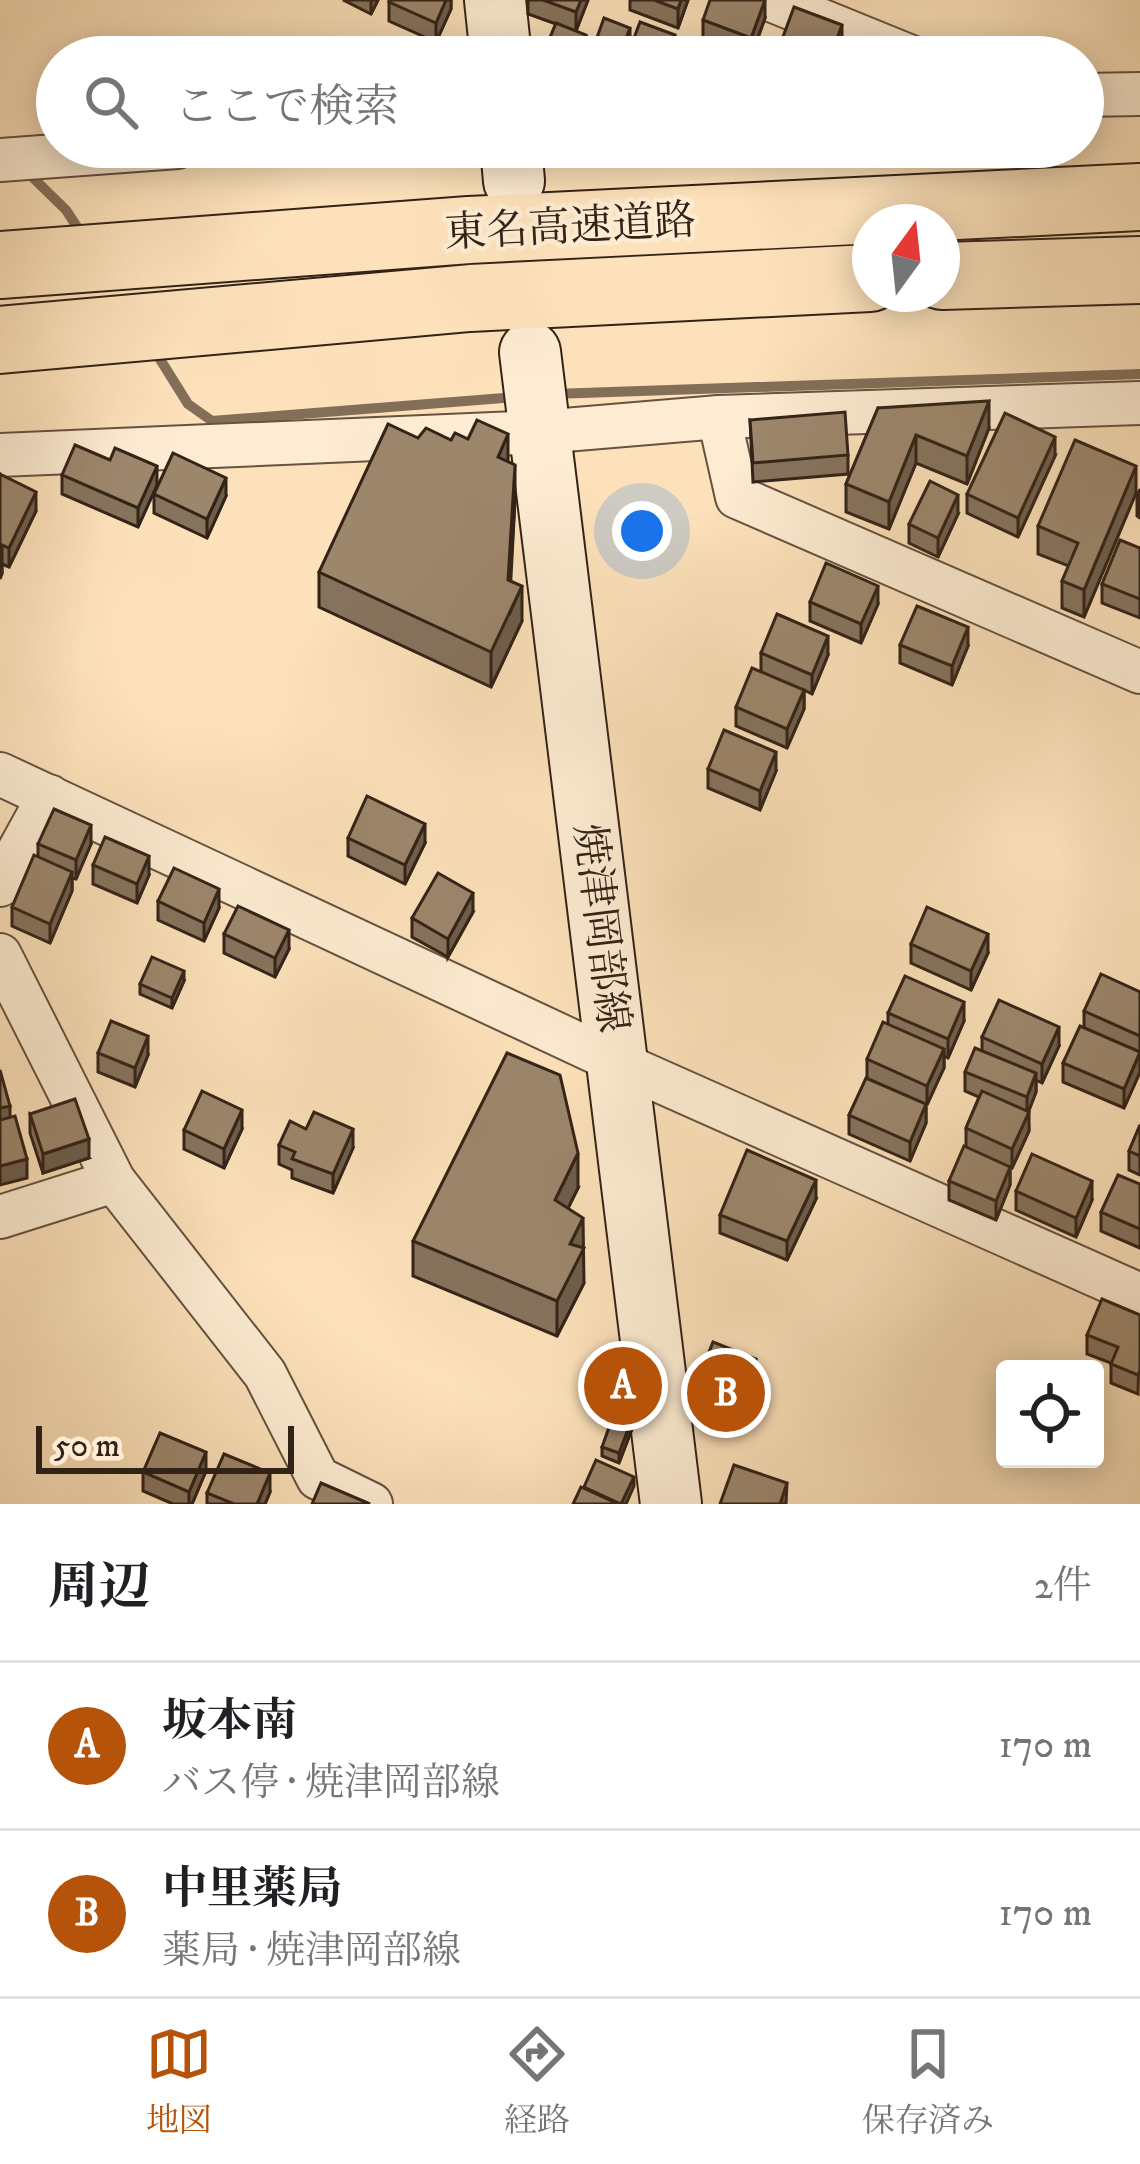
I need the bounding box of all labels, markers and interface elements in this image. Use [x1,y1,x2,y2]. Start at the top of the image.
search box [36,36,1104,168]
icon: search [78,69,144,135]
text: ここで検索 [174,80,399,136]
street label: 東名高速道路 [443,195,697,261]
north arrow [852,204,960,312]
your location [612,501,672,561]
street label: 焼津岡部線 [561,821,639,1036]
pin: A [584,1341,662,1431]
pin: B [687,1348,765,1438]
map controls [996,1360,1104,1468]
button: locate [996,1360,1104,1468]
scale bar [36,1420,294,1473]
text: 50 m [54,1426,120,1467]
text: 周辺 [48,1556,150,1620]
text: 2件 [1034,1562,1092,1611]
text: 坂本南 [162,1694,297,1750]
text: A [75,1721,99,1770]
text: 170 m [998,1721,1092,1770]
text: バス停 · 焼津岡部線 [162,1759,500,1808]
text: 中里薬局 [162,1862,342,1918]
text: B [75,1889,99,1938]
text: 170 m [998,1889,1092,1938]
text: 薬局 · 焼津岡部線 [162,1927,461,1976]
tab: 地図 [146,2021,212,2142]
tab: 経路 [504,2021,570,2142]
tab: 保存済み [862,2021,994,2142]

